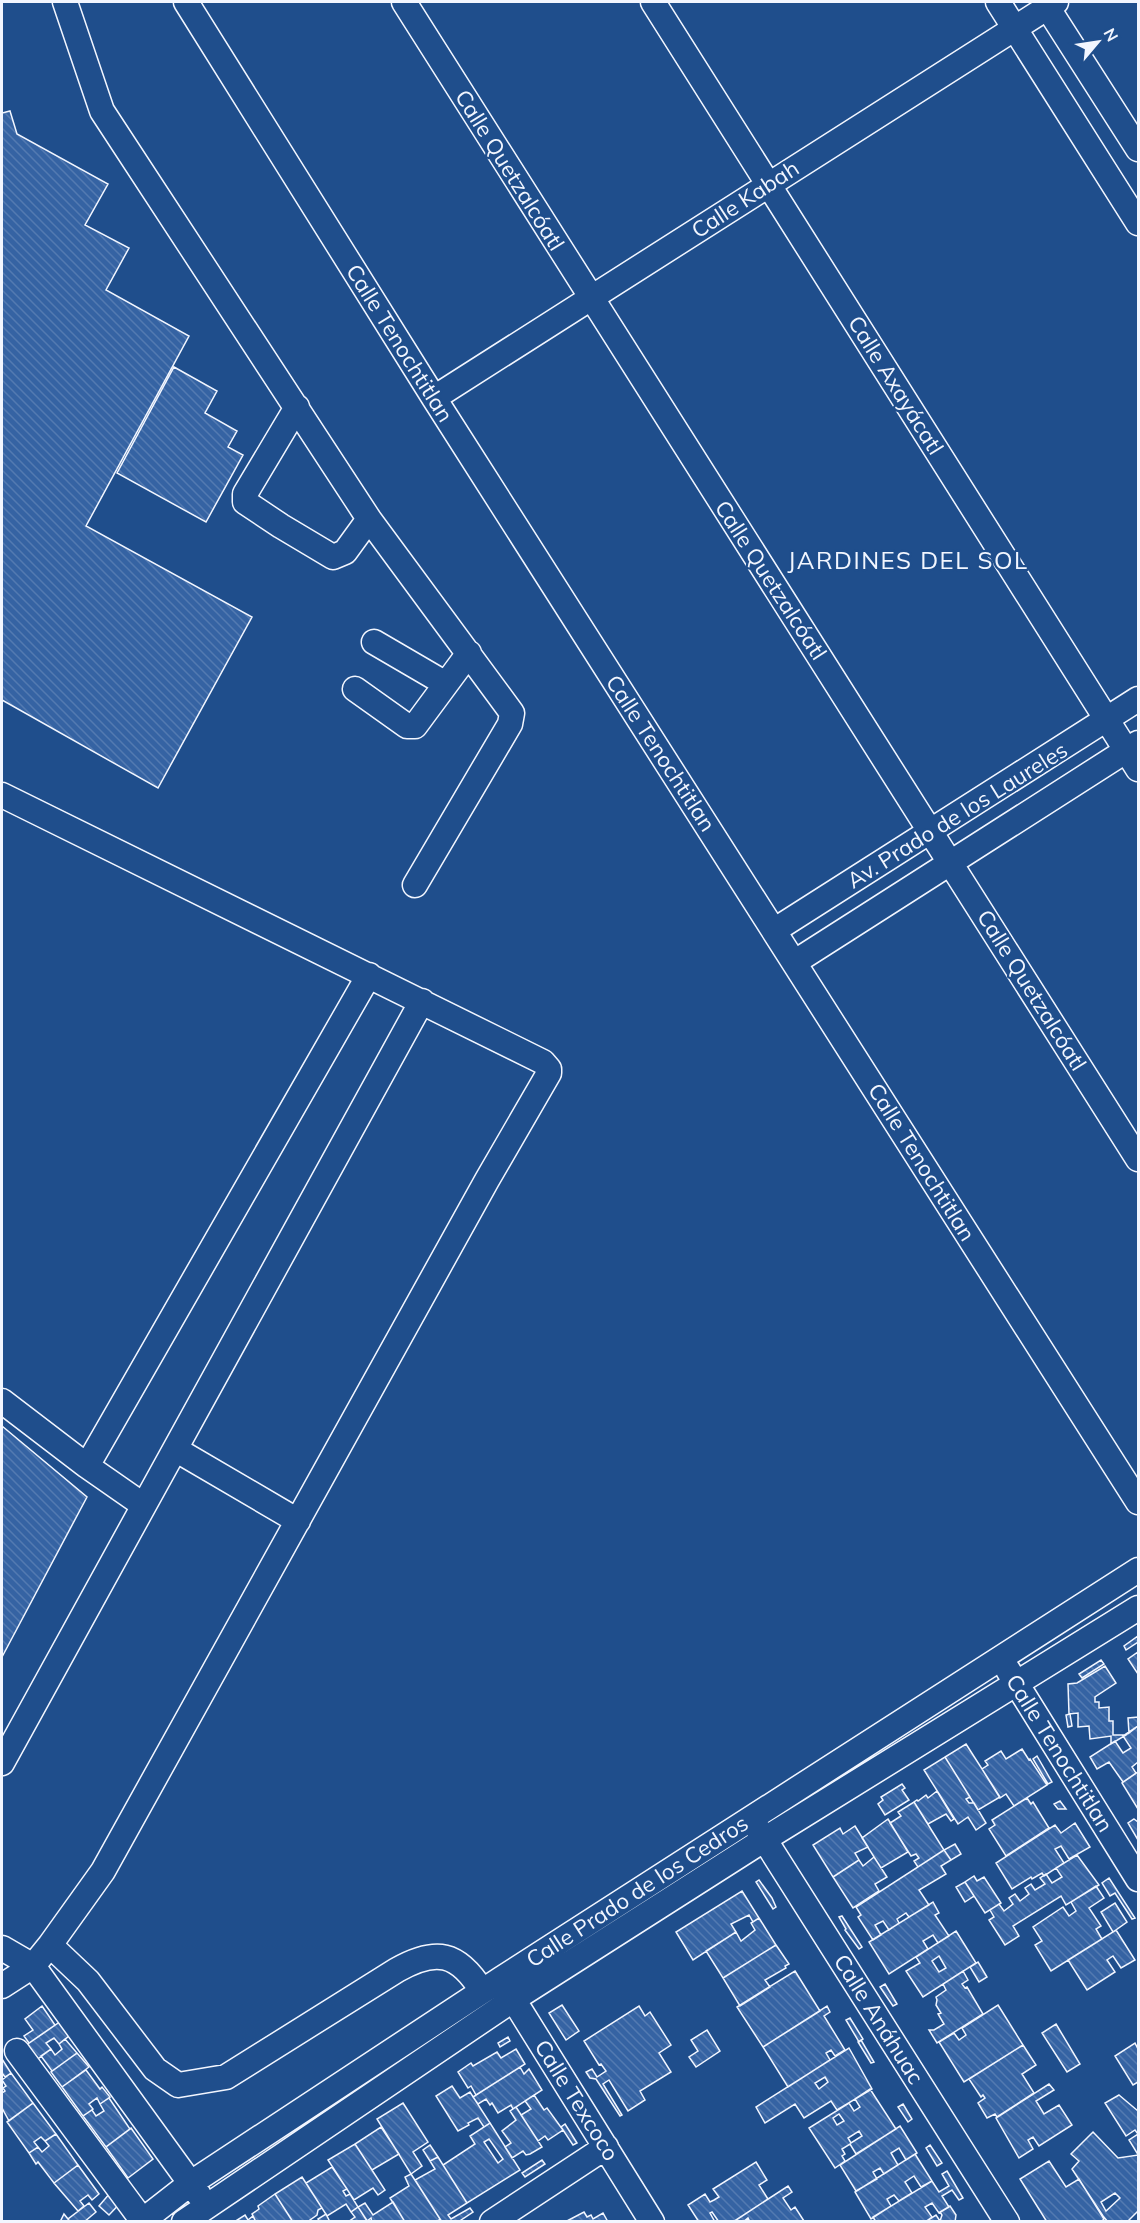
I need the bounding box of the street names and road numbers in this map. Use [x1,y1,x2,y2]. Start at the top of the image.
street label: Calle Quetzalcóatl [449,84,571,256]
street label: Calle Kabah [686,154,804,244]
street label: Calle Tenochtitlan [340,259,460,427]
street label: Calle Axayácatl [842,310,950,460]
street label: Calle Quetzalcóatl [709,495,833,665]
street label: Calle Tenochtitlan [600,670,722,836]
street label: Av. Prado de los Laureles [842,736,1072,894]
street label: Calle Quetzalcóatl [971,904,1093,1076]
street label: Calle Tenochtitlan [862,1078,982,1246]
street label: Calle Tenochtitlan [1000,1669,1120,1837]
street label: Calle Prado de los Cedros [521,1809,753,1973]
street label: Calle Anáhuac [828,1949,930,2089]
street label: Calle Texcoco [529,2034,625,2166]

